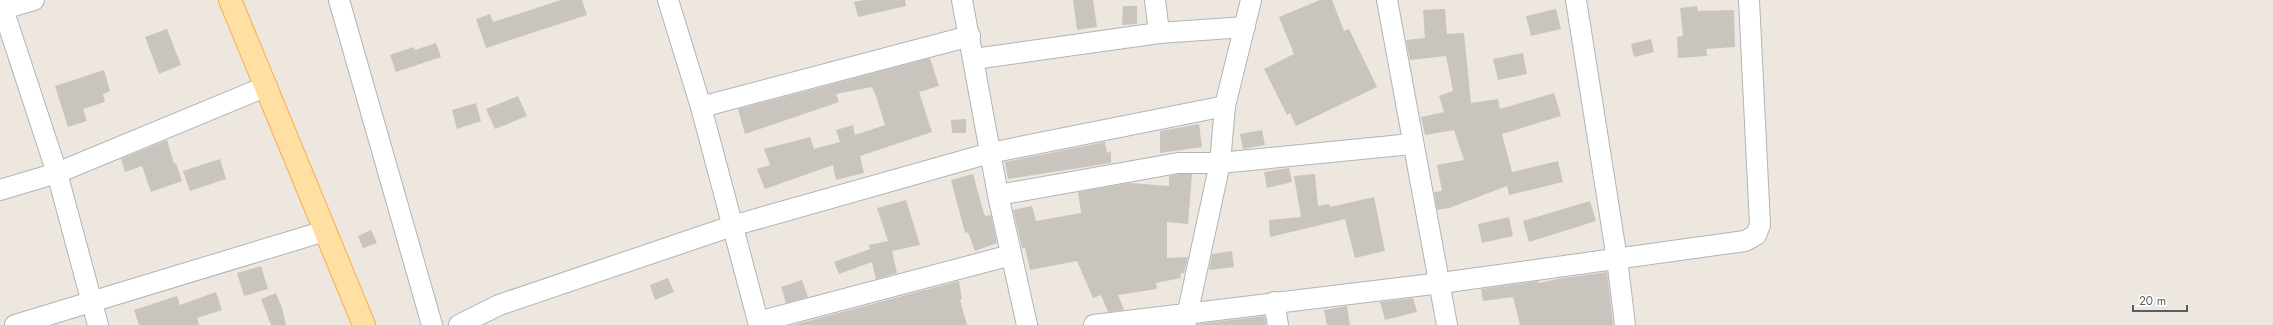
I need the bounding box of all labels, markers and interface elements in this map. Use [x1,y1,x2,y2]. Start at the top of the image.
scale bar [2133,287,2187,313]
text: 20 m [2139,292,2166,310]

